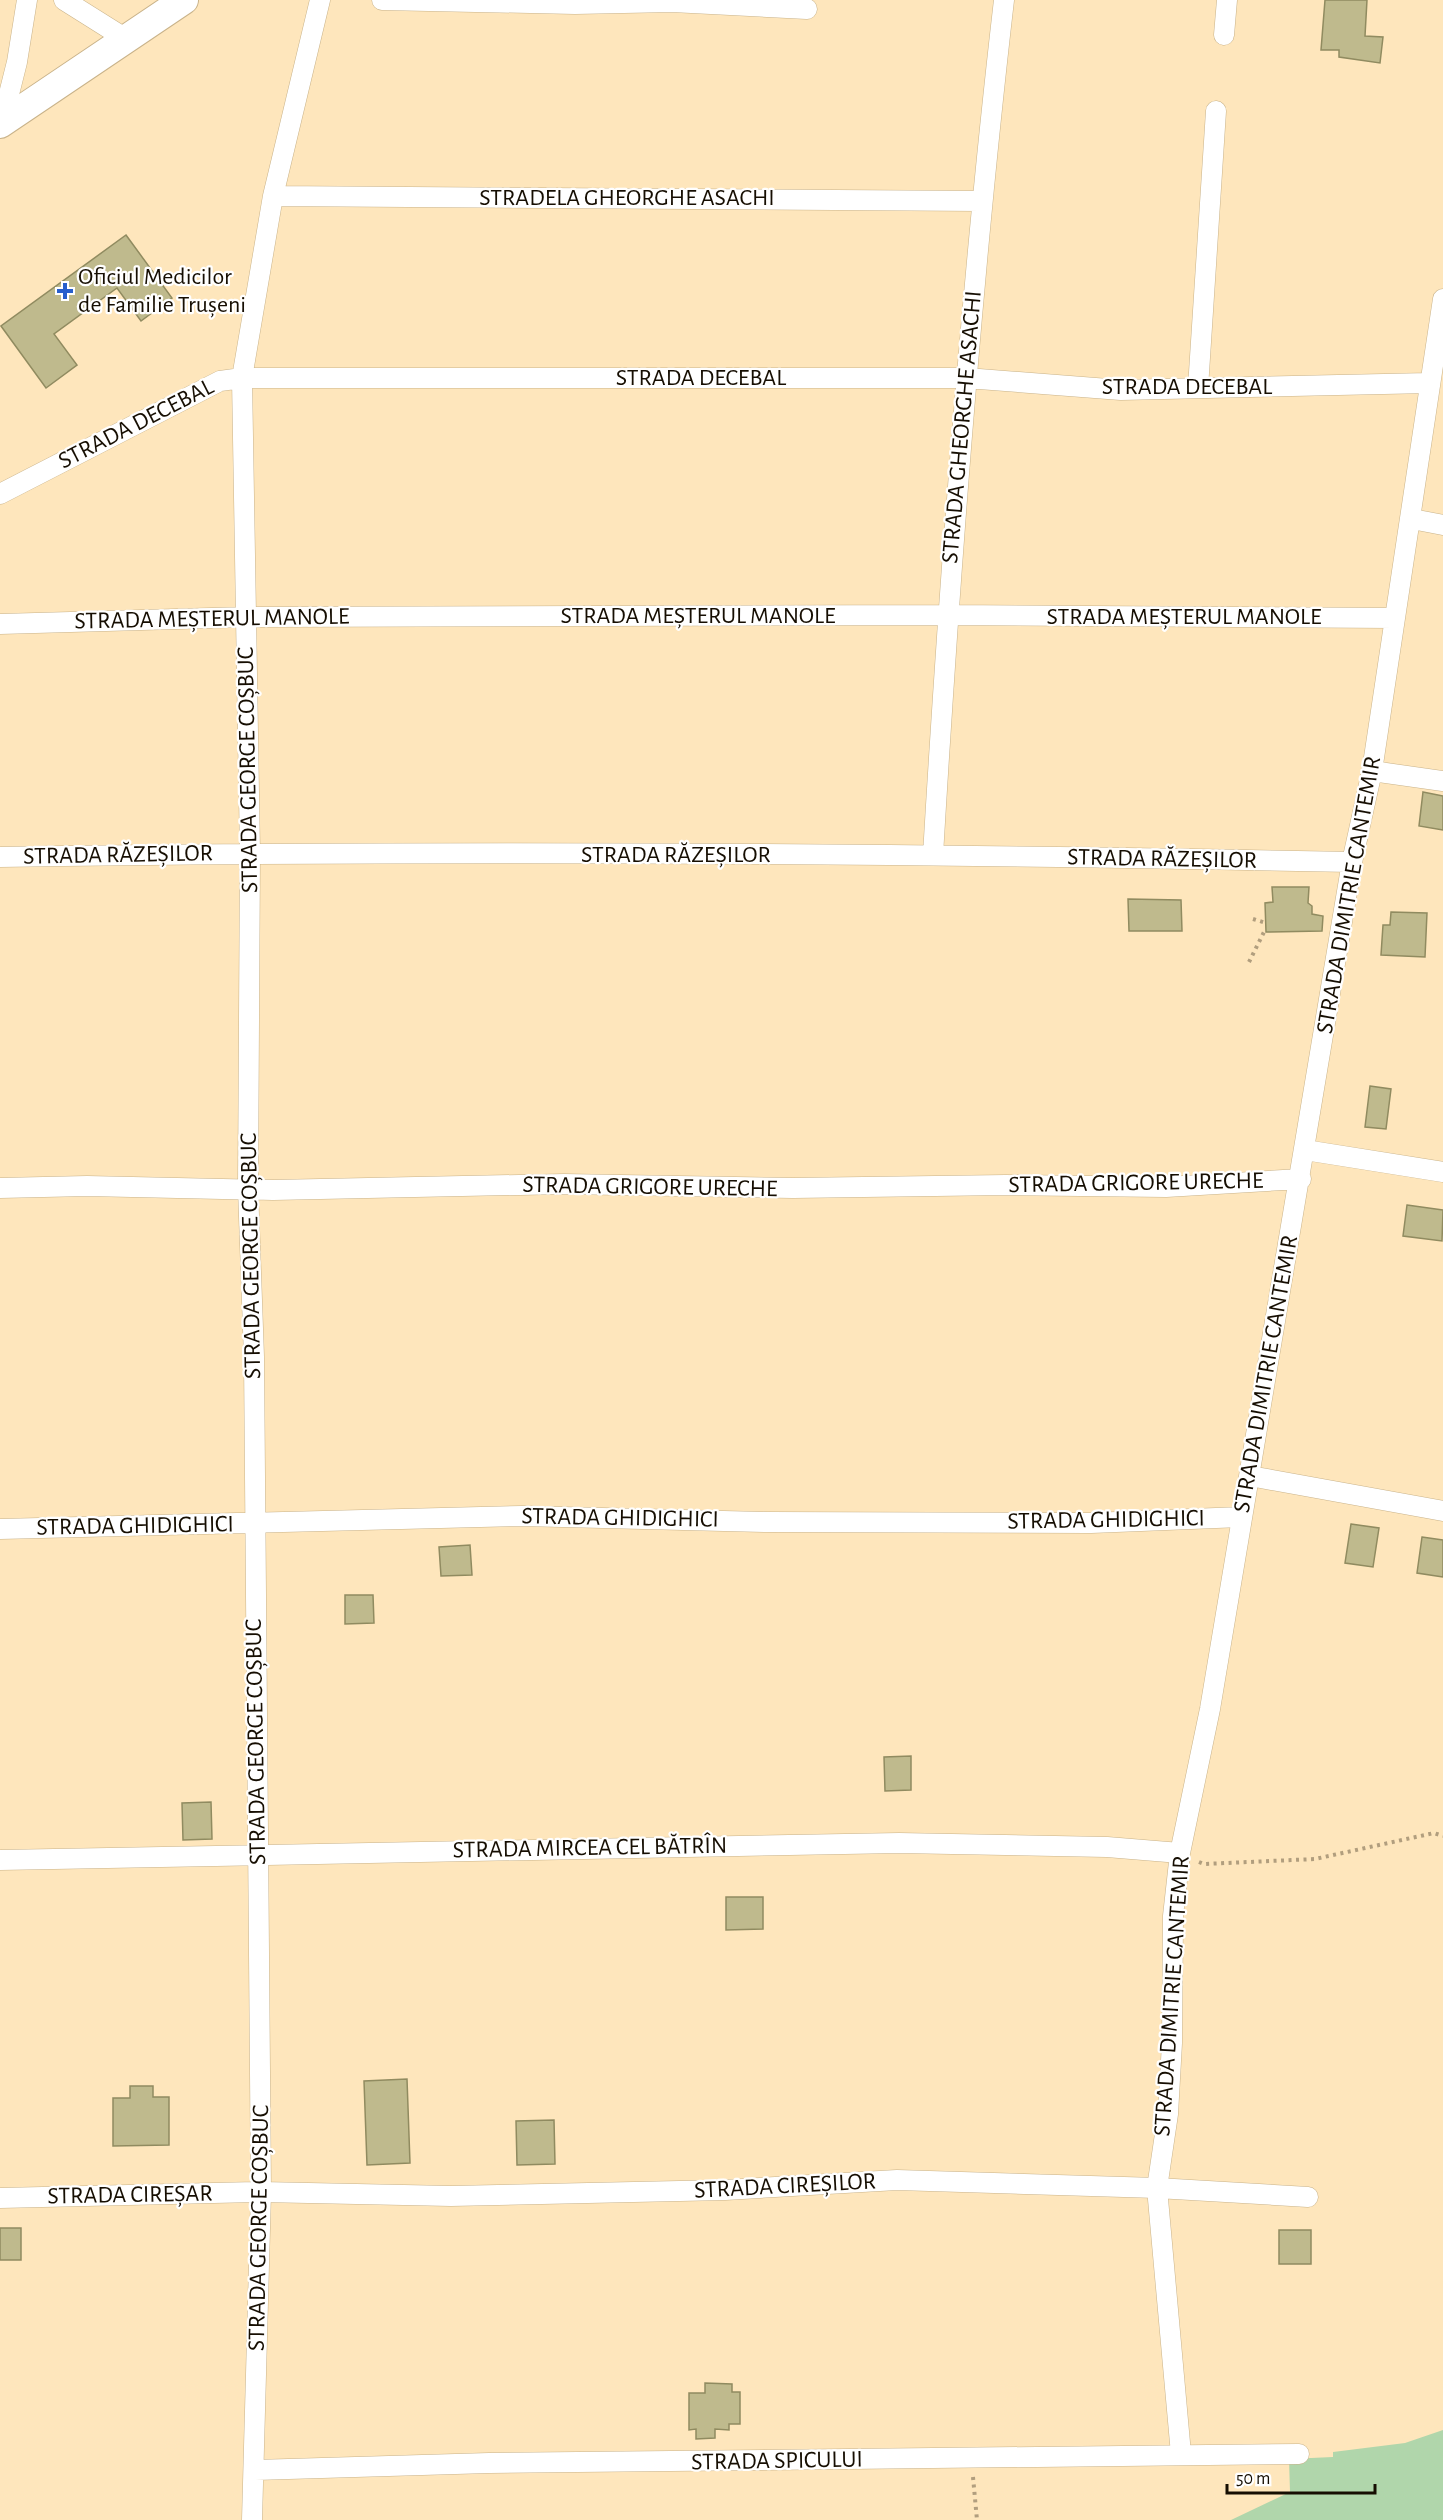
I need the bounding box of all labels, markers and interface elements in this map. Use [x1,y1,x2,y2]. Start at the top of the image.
street label: STRADELA GHEORGHE ASACHI [479,186,775,210]
place label: Oficiul Medicilor de Familie Trușeni [78,265,246,318]
marker: Oficiul Medicilor de Familie Trușeni [56,282,74,300]
street label: STRADA GHEORGHE ASACHI [938,290,986,564]
street label: STRADA DECEBAL [616,366,786,390]
street label: STRADA DECEBAL [55,375,217,473]
street label: STRADA DECEBAL [1102,375,1272,399]
street label: STRADA MEȘTERUL MANOLE [560,604,836,629]
street label: STRADA MEȘTERUL MANOLE [74,605,350,634]
street label: STRADA MEȘTERUL MANOLE [1046,605,1322,630]
street label: STRADA GEORGE COȘBUC [234,647,263,893]
street label: STRADA DIMITRIE CANTEMIR [1313,754,1385,1036]
street label: STRADA RĂZEȘILOR [23,840,213,870]
street label: STRADA RĂZEȘILOR [581,842,771,868]
street label: STRADA RĂZEȘILOR [1067,844,1257,874]
street label: STRADA GEORGE COȘBUC [237,1133,266,1379]
street label: STRADA GRIGORE URECHE [1008,1169,1264,1197]
street label: STRADA GRIGORE URECHE [522,1173,778,1201]
street label: STRADA DIMITRIE CANTEMIR [1230,1233,1302,1515]
street label: STRADA GHIDIGHICI [521,1504,719,1532]
street label: STRADA GHIDIGHICI [1007,1506,1205,1534]
street label: STRADA GHIDIGHICI [36,1512,234,1540]
street label: STRADA GEORGE COȘBUC [242,1619,271,1865]
street label: STRADA MIRCEA CEL BĂTRÎN [452,1832,727,1862]
street label: STRADA DIMITRIE CANTEMIR [1150,1855,1194,2137]
street label: STRADA GEORGE COȘBUC [245,2105,274,2351]
street label: STRADA CIREȘILOR [693,2169,877,2204]
street label: STRADA CIREȘAR [47,2182,213,2209]
street label: STRADA SPICULUI [691,2448,863,2474]
scale bar [1227,2457,1376,2495]
text: 50 m [1236,2470,1270,2488]

